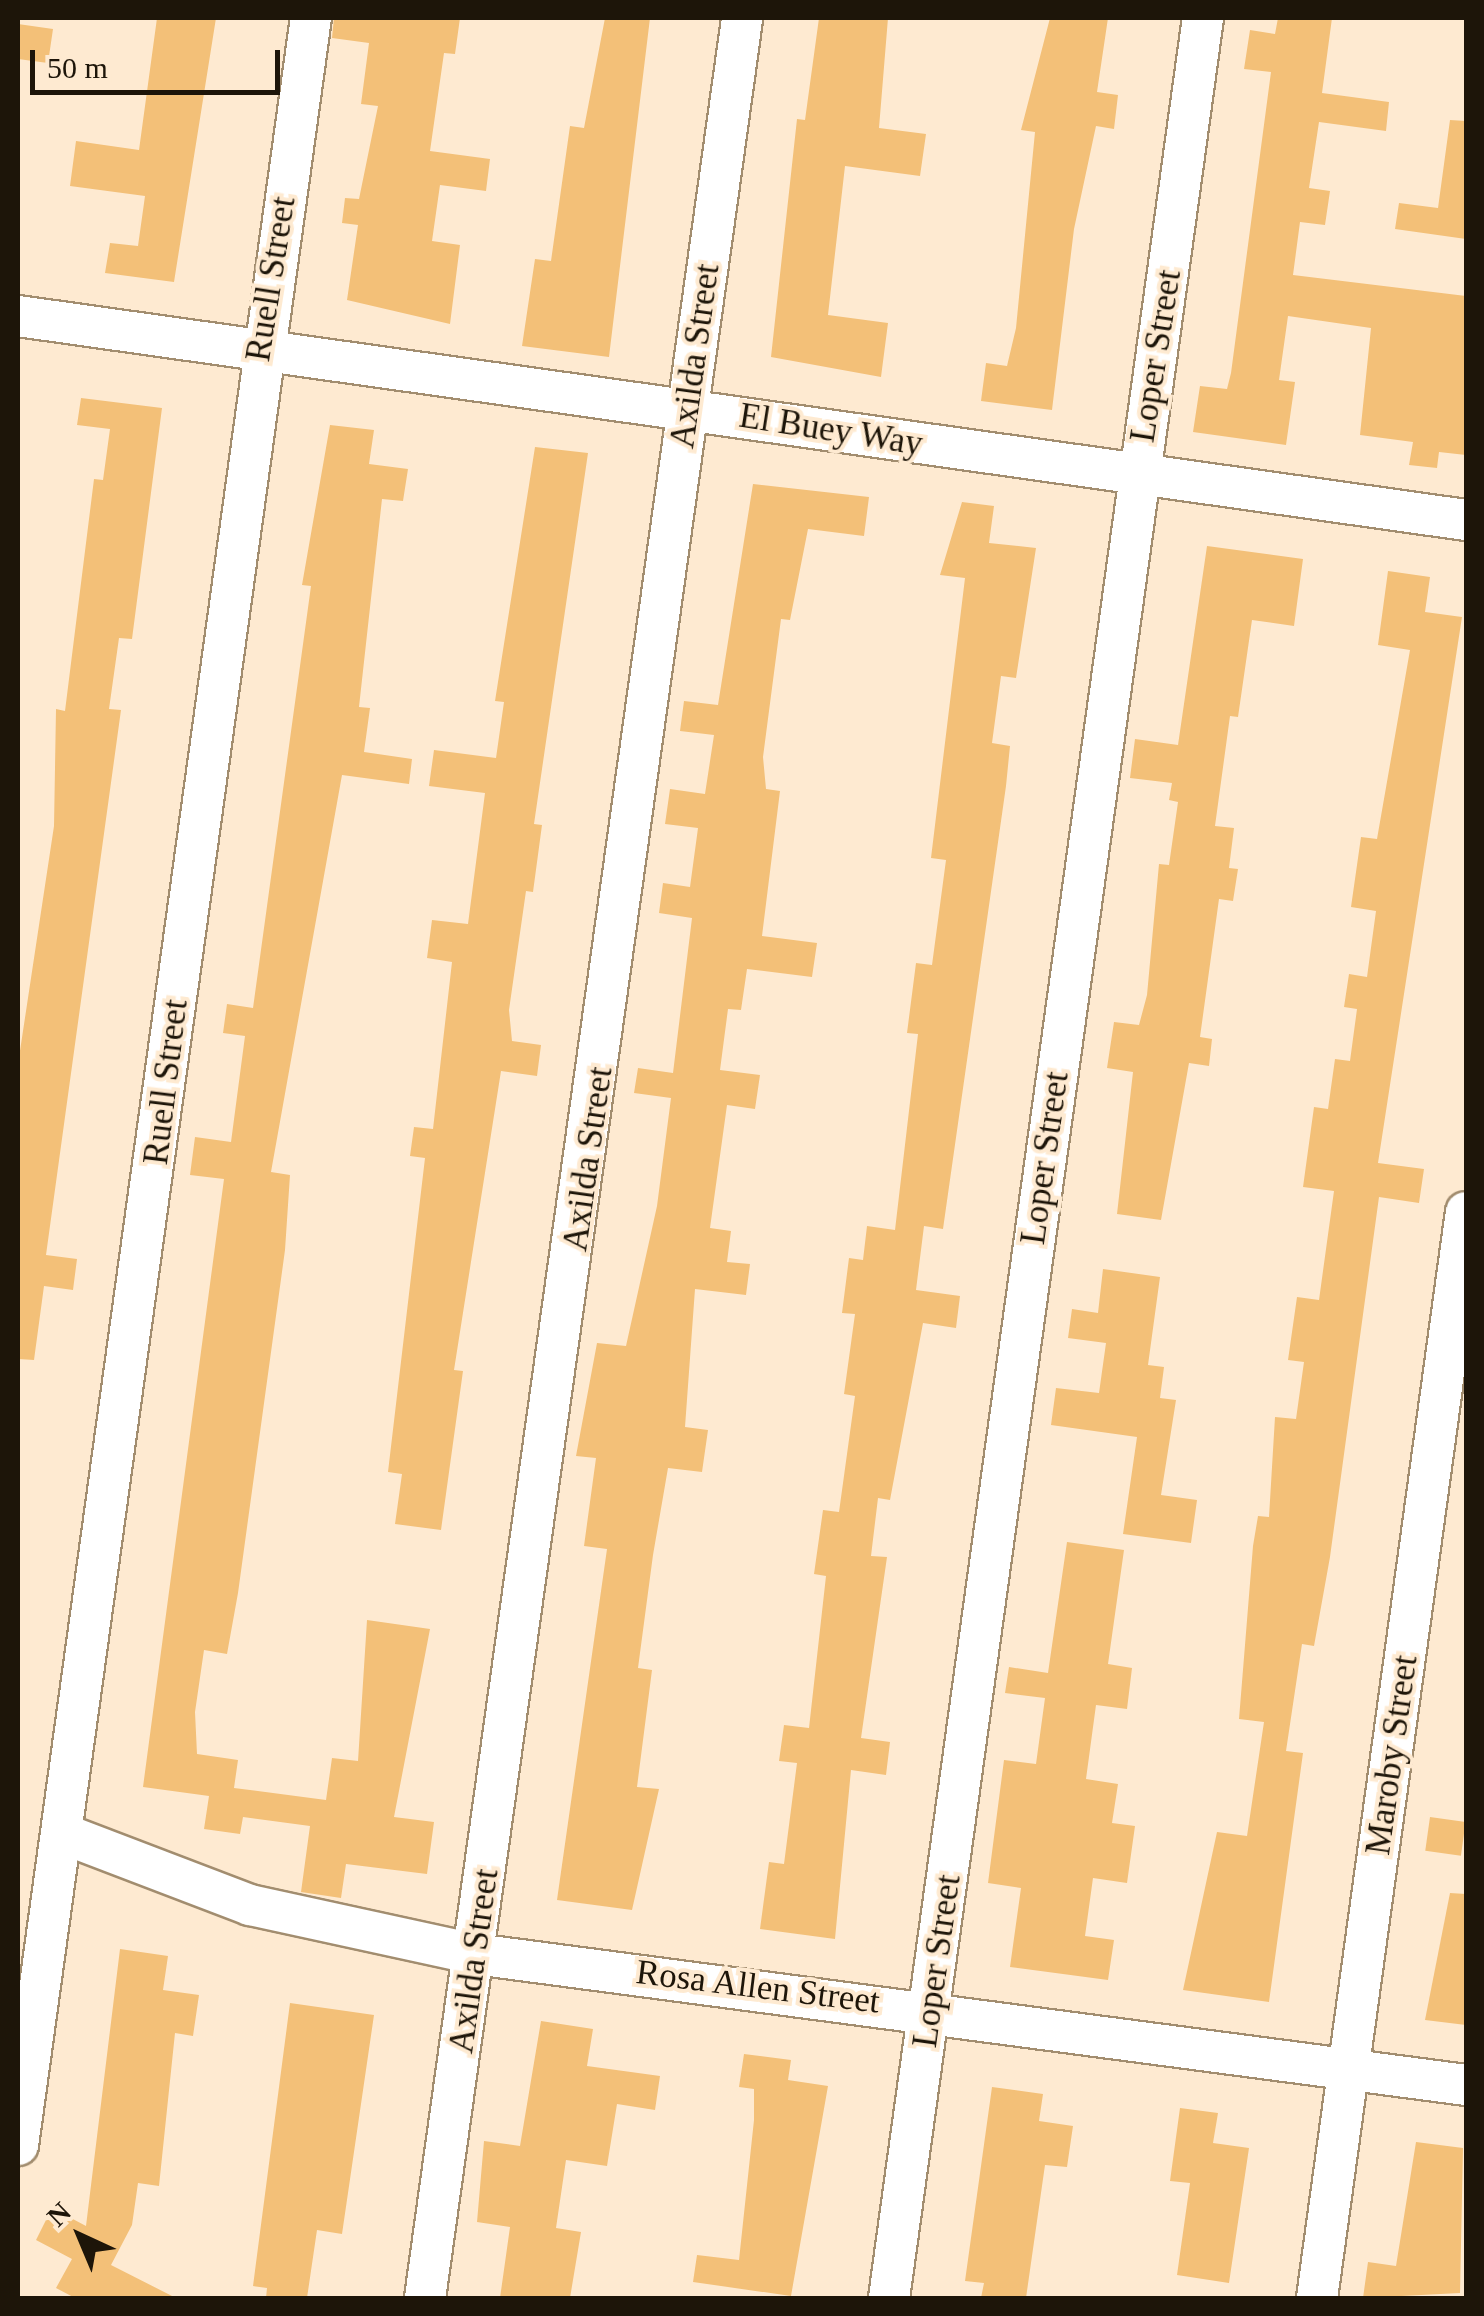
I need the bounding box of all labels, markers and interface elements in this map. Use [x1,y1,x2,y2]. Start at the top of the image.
scale bar [35,30,285,92]
text: 50 m [47,51,108,84]
street label: Ruell Street [237,194,305,364]
street label: Axilda Street [661,261,729,451]
street label: Loper Street [1122,267,1190,445]
street label: El Buey Way [736,395,926,465]
street label: Ruell Street [135,997,197,1167]
street label: Axilda Street [554,1064,622,1254]
street label: Loper Street [1012,1069,1078,1247]
street label: Maroby Street [1357,1652,1427,1858]
street label: Axilda Street [440,1866,508,2056]
street label: Loper Street [904,1872,970,2050]
street label: Rosa Allen Street [633,1951,883,2023]
north arrow [30,2186,130,2286]
text: N [41,2196,77,2232]

